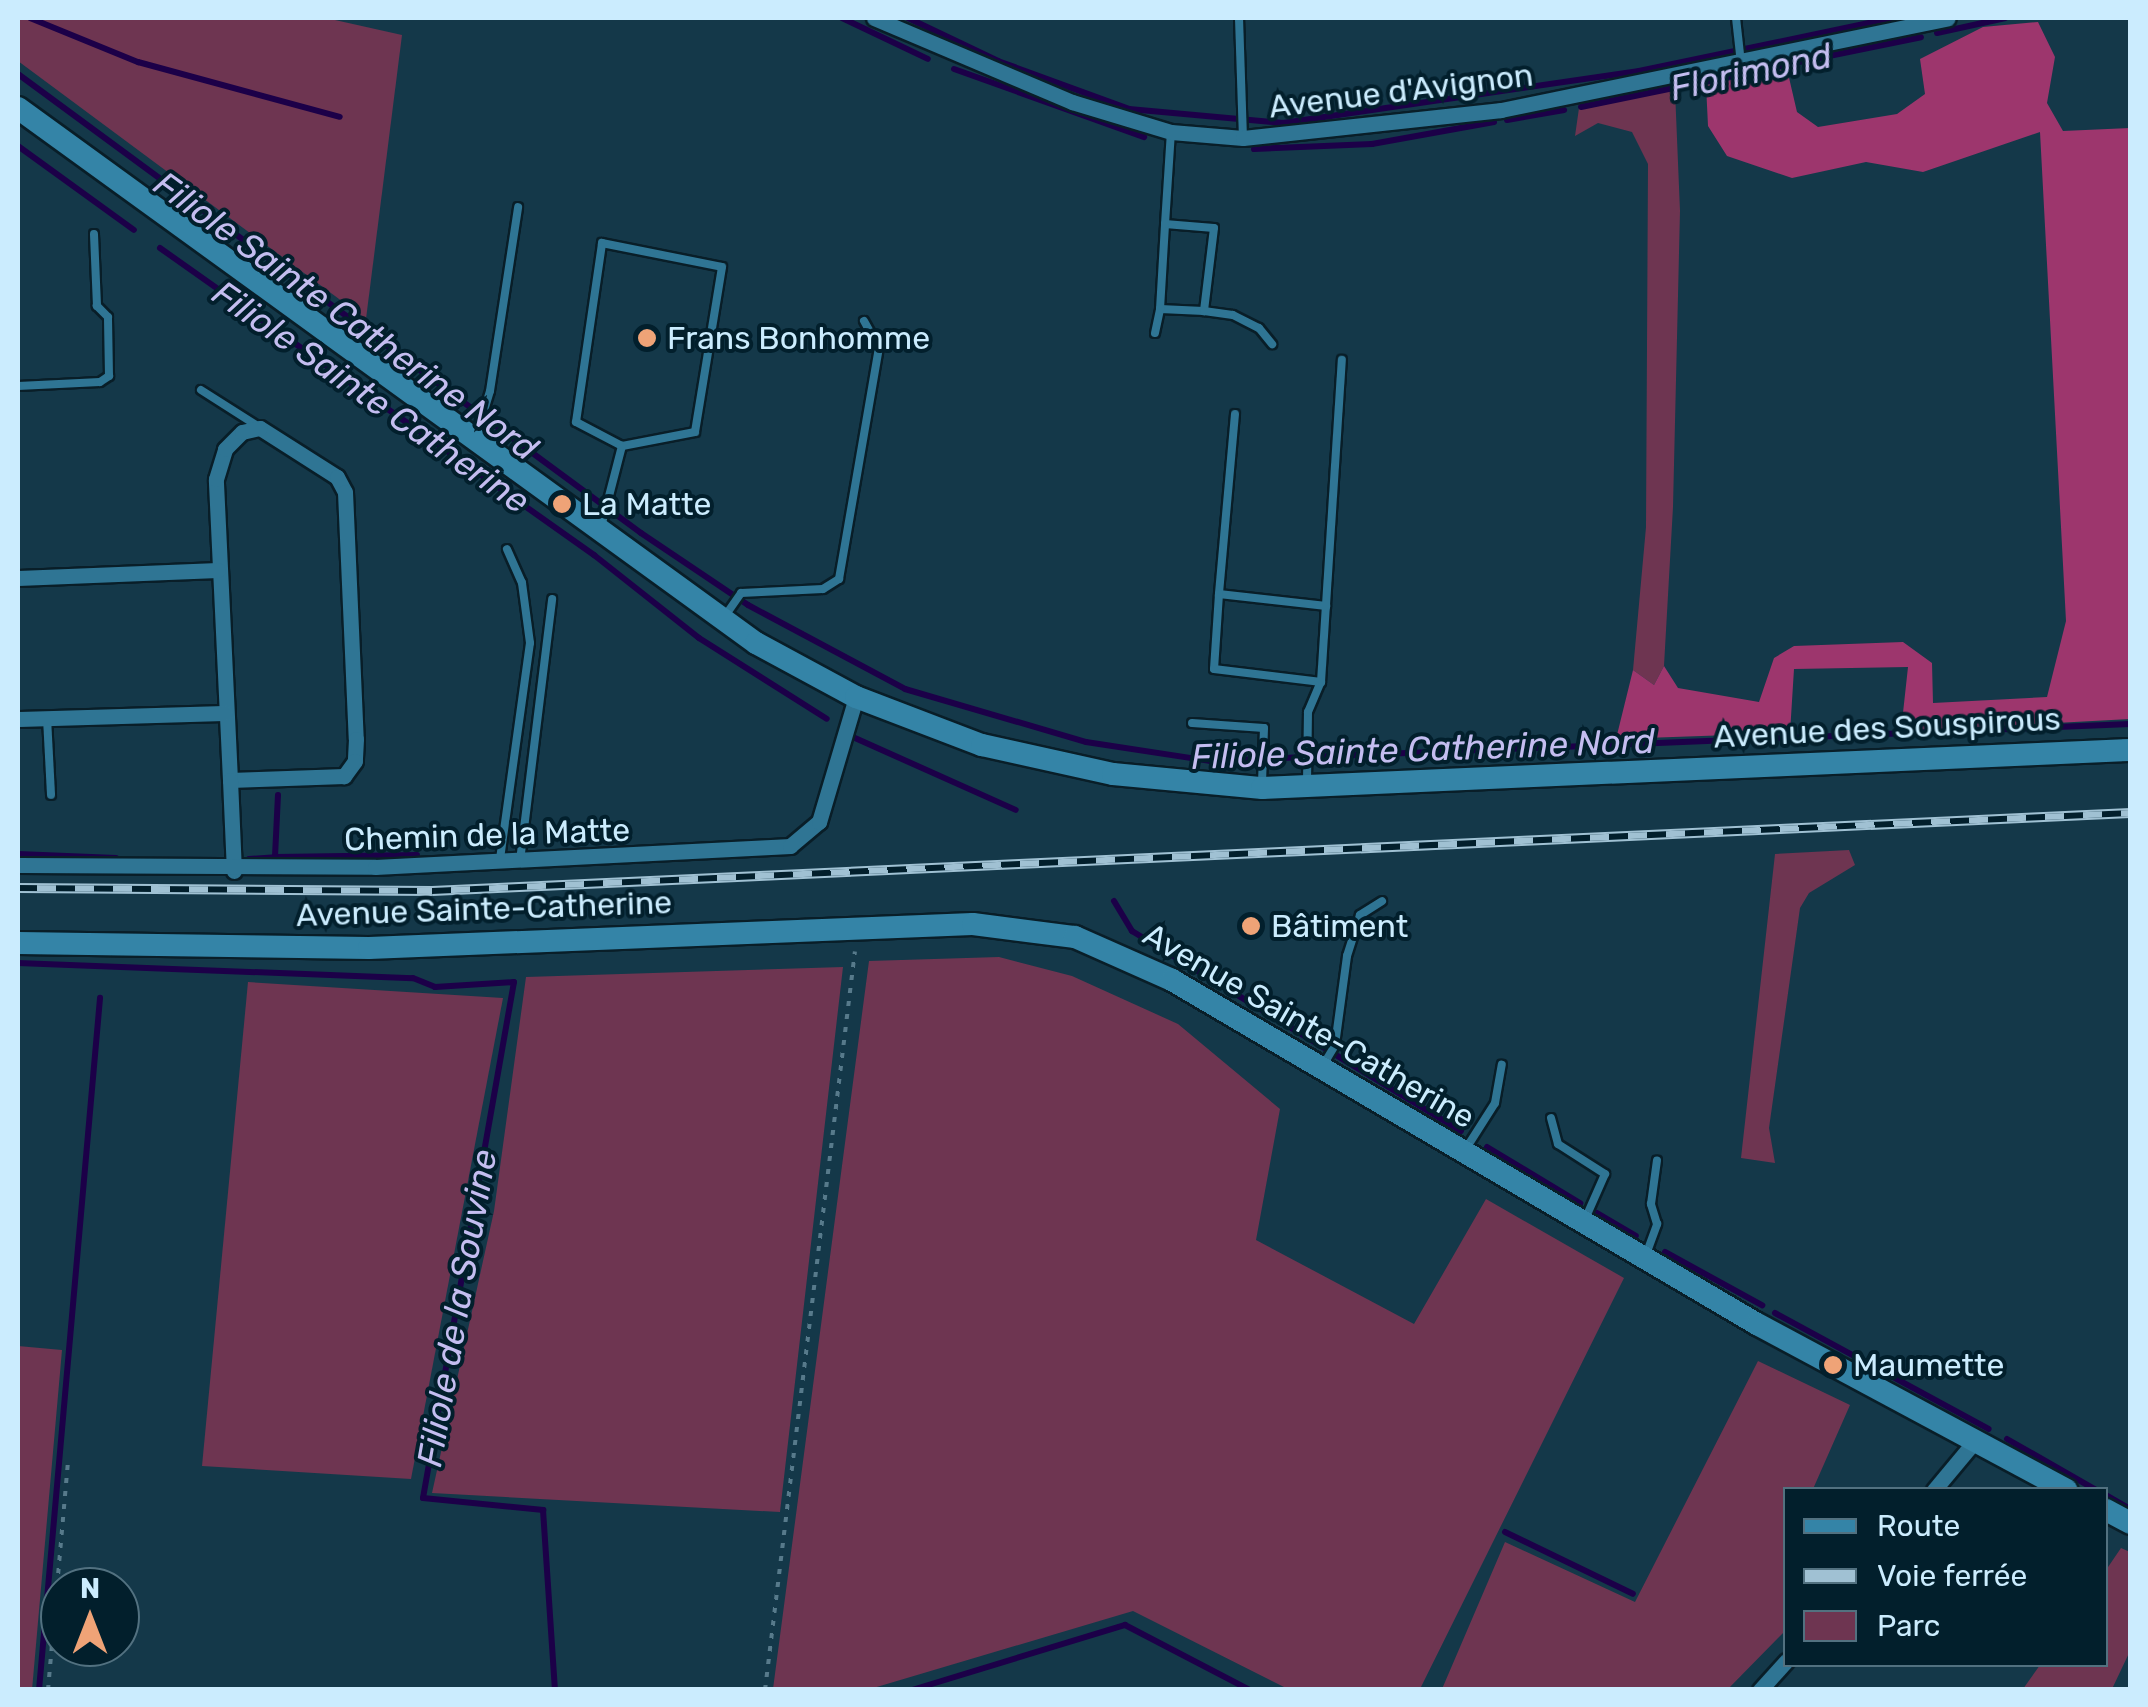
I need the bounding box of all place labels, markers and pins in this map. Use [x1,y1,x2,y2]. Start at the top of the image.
place label: Frans Bonhomme [667,319,930,357]
marker: Frans Bonhomme [636,327,658,349]
place label: La Matte [582,485,711,523]
marker: La Matte [551,493,573,515]
place label: Bâtiment [1271,907,1408,945]
marker: Bâtiment [1240,915,1262,937]
place label: Maumette [1853,1346,2005,1384]
marker: Maumette [1822,1354,1844,1376]

